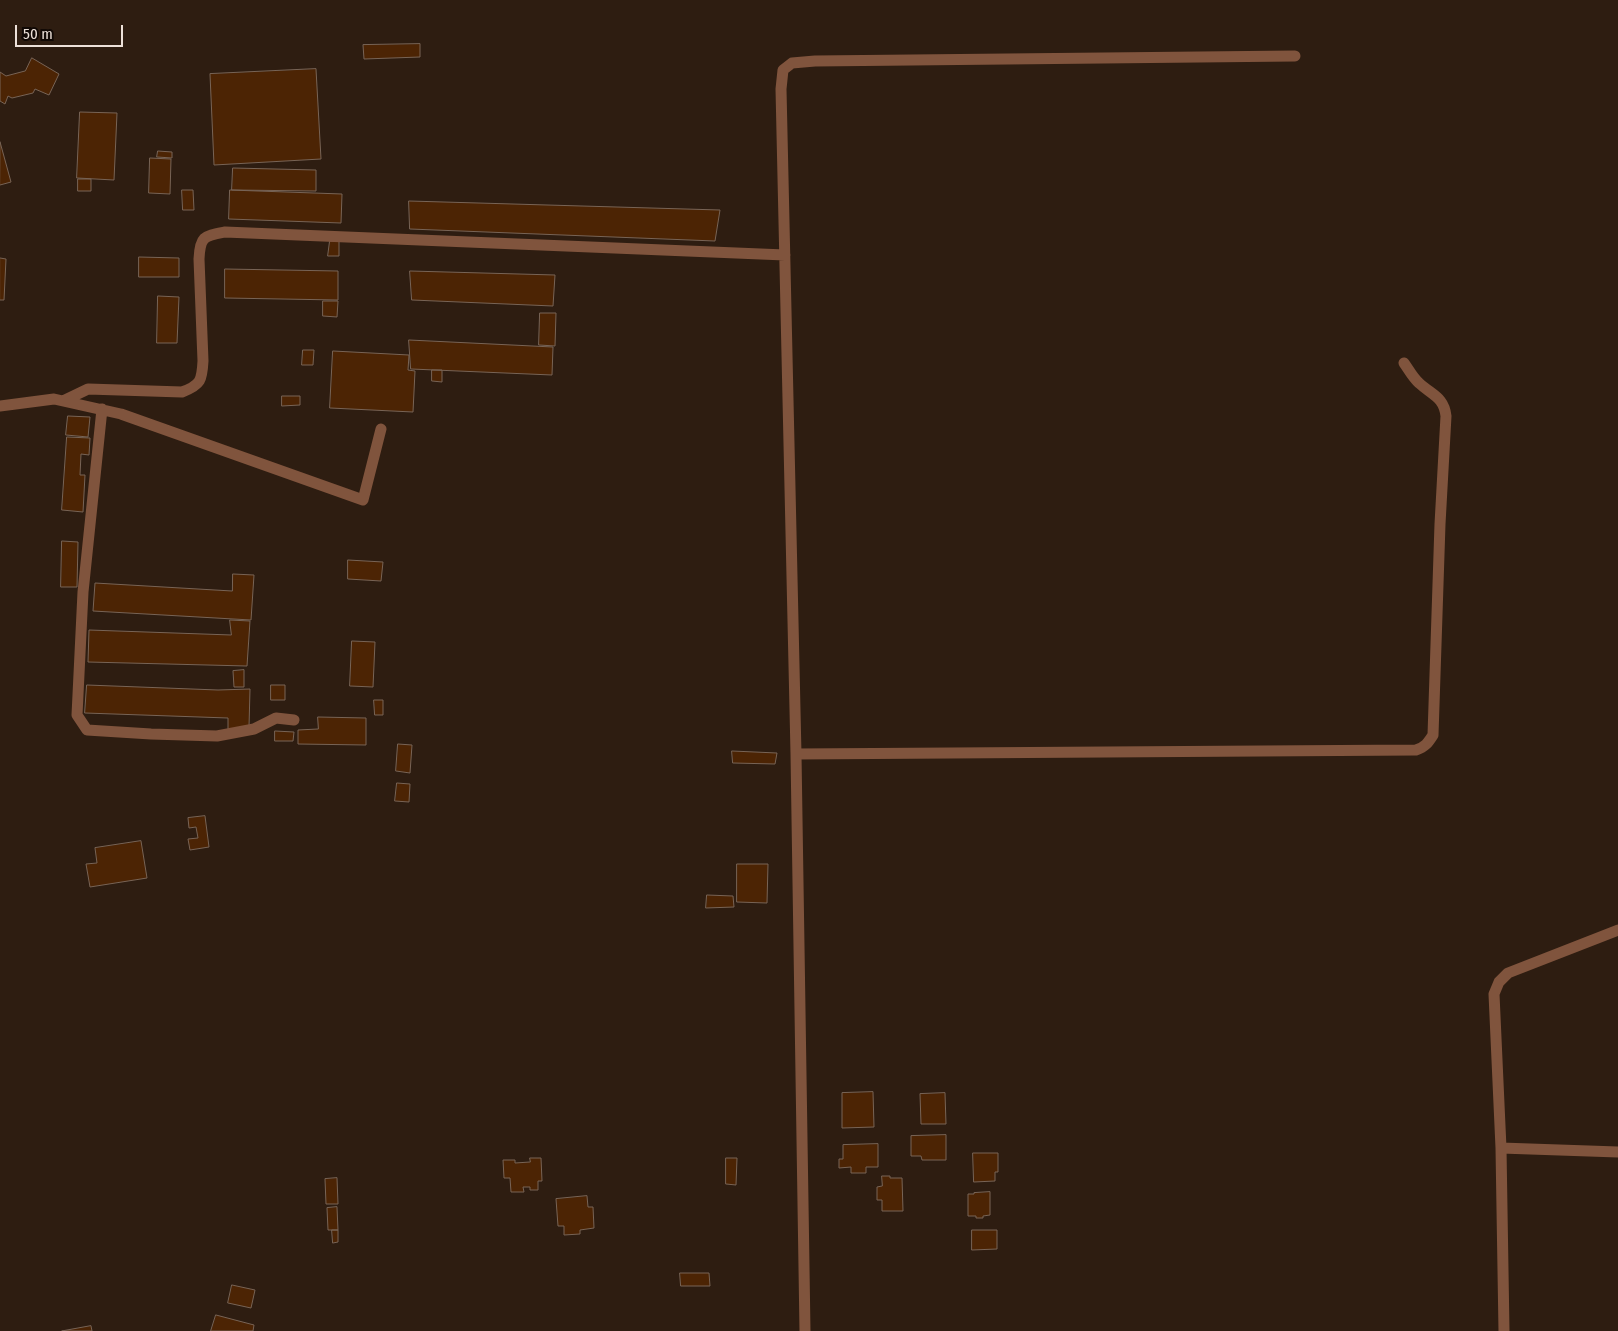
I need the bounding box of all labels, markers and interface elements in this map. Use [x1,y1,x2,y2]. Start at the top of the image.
scale bar [18,15,125,47]
text: 50 m [23,25,53,43]

